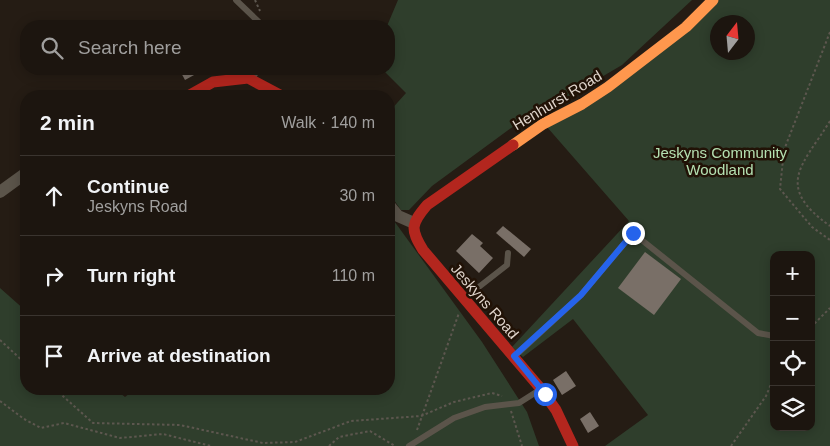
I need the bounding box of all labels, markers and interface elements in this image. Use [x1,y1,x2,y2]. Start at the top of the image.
north arrow [710,15,755,60]
search box [20,20,395,75]
icon: search [38,34,66,62]
text: Search here [78,37,182,58]
street label: Henhurst Road [509,67,605,133]
text: 2 min [40,111,95,134]
text: Walk · 140 m [281,114,375,131]
park label: Jeskyns Community Woodland [653,144,788,178]
text: Continue [87,176,169,197]
icon: ahead [40,182,68,210]
text: 30 m [339,187,375,204]
text: Jeskyns Road [87,198,188,215]
route end [622,222,645,245]
map controls [770,251,815,431]
button: + [770,251,815,296]
street label: Jeskyns Road [448,260,522,342]
icon: right [40,262,68,290]
text: Turn right [87,265,175,286]
text: 110 m [332,267,375,284]
button: − [770,296,815,341]
button: locate [770,341,815,386]
icon: arrive [40,342,68,370]
text: Arrive at destination [87,345,271,366]
route start [534,383,557,406]
button: layers [770,386,815,431]

